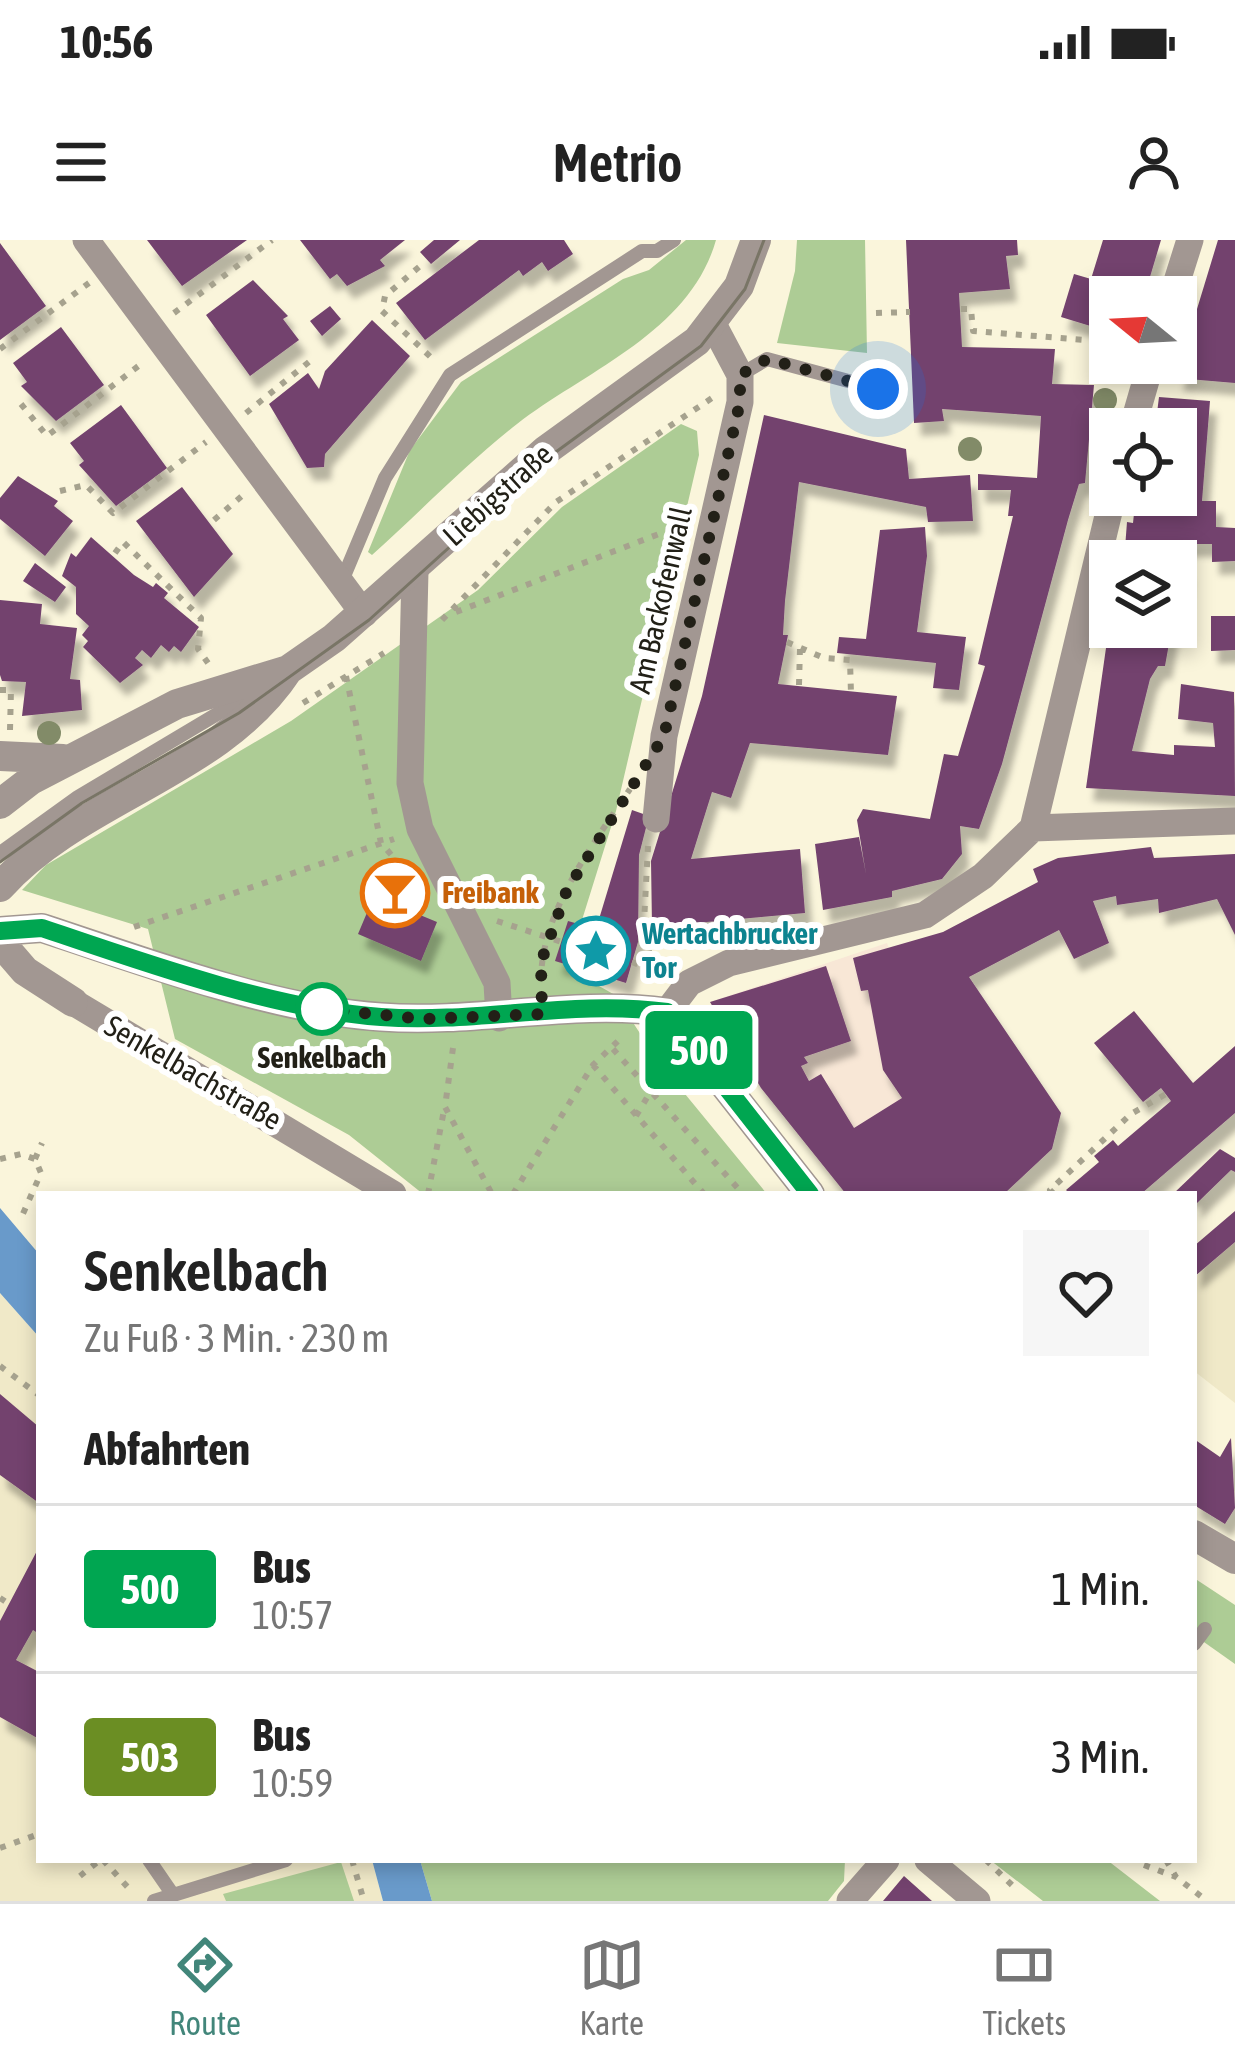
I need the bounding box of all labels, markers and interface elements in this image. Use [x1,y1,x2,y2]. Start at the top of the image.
text: 10:56 [60,16,154,68]
icon: menu [48,129,114,195]
icon: person [1121,129,1187,195]
text: Metrio [553,132,682,193]
north arrow [1089,276,1197,384]
map controls [1089,276,1197,648]
your location [848,359,908,419]
button: locate [1089,408,1197,516]
street label: Liebigstraße [436,436,559,552]
street label: Am Backofenwall [622,503,698,696]
button: layers [1089,540,1197,648]
bar icon: Freibank [360,858,430,928]
place label: Freibank [442,875,540,909]
place icon: Wertachbrucker Tor [561,916,631,986]
place label: Wertachbrucker Tor [641,916,818,984]
marker: Senkelbach [297,984,347,1034]
street label: Senkelbachstraße [99,1008,288,1136]
line badge: 500 [630,1011,768,1089]
text: 500 [669,1026,729,1074]
place label: Senkelbach [258,1040,386,1074]
button: heart [1023,1230,1149,1356]
text: Senkelbach [84,1238,329,1303]
text: Zu Fuß · 3 Min. · 230 m [84,1316,389,1360]
text: Abfahrten [84,1423,250,1475]
text: Bus [252,1541,311,1593]
text: 1 Min. [1051,1563,1149,1615]
text: 500 [120,1565,180,1613]
text: 10:57 [252,1593,333,1637]
text: Bus [252,1709,311,1761]
text: 3 Min. [1051,1731,1149,1783]
text: 503 [120,1733,180,1781]
text: 10:59 [252,1761,333,1805]
tab: Route [169,1932,241,2042]
tab: Karte [579,1932,645,2042]
tab: Tickets [982,1932,1066,2042]

